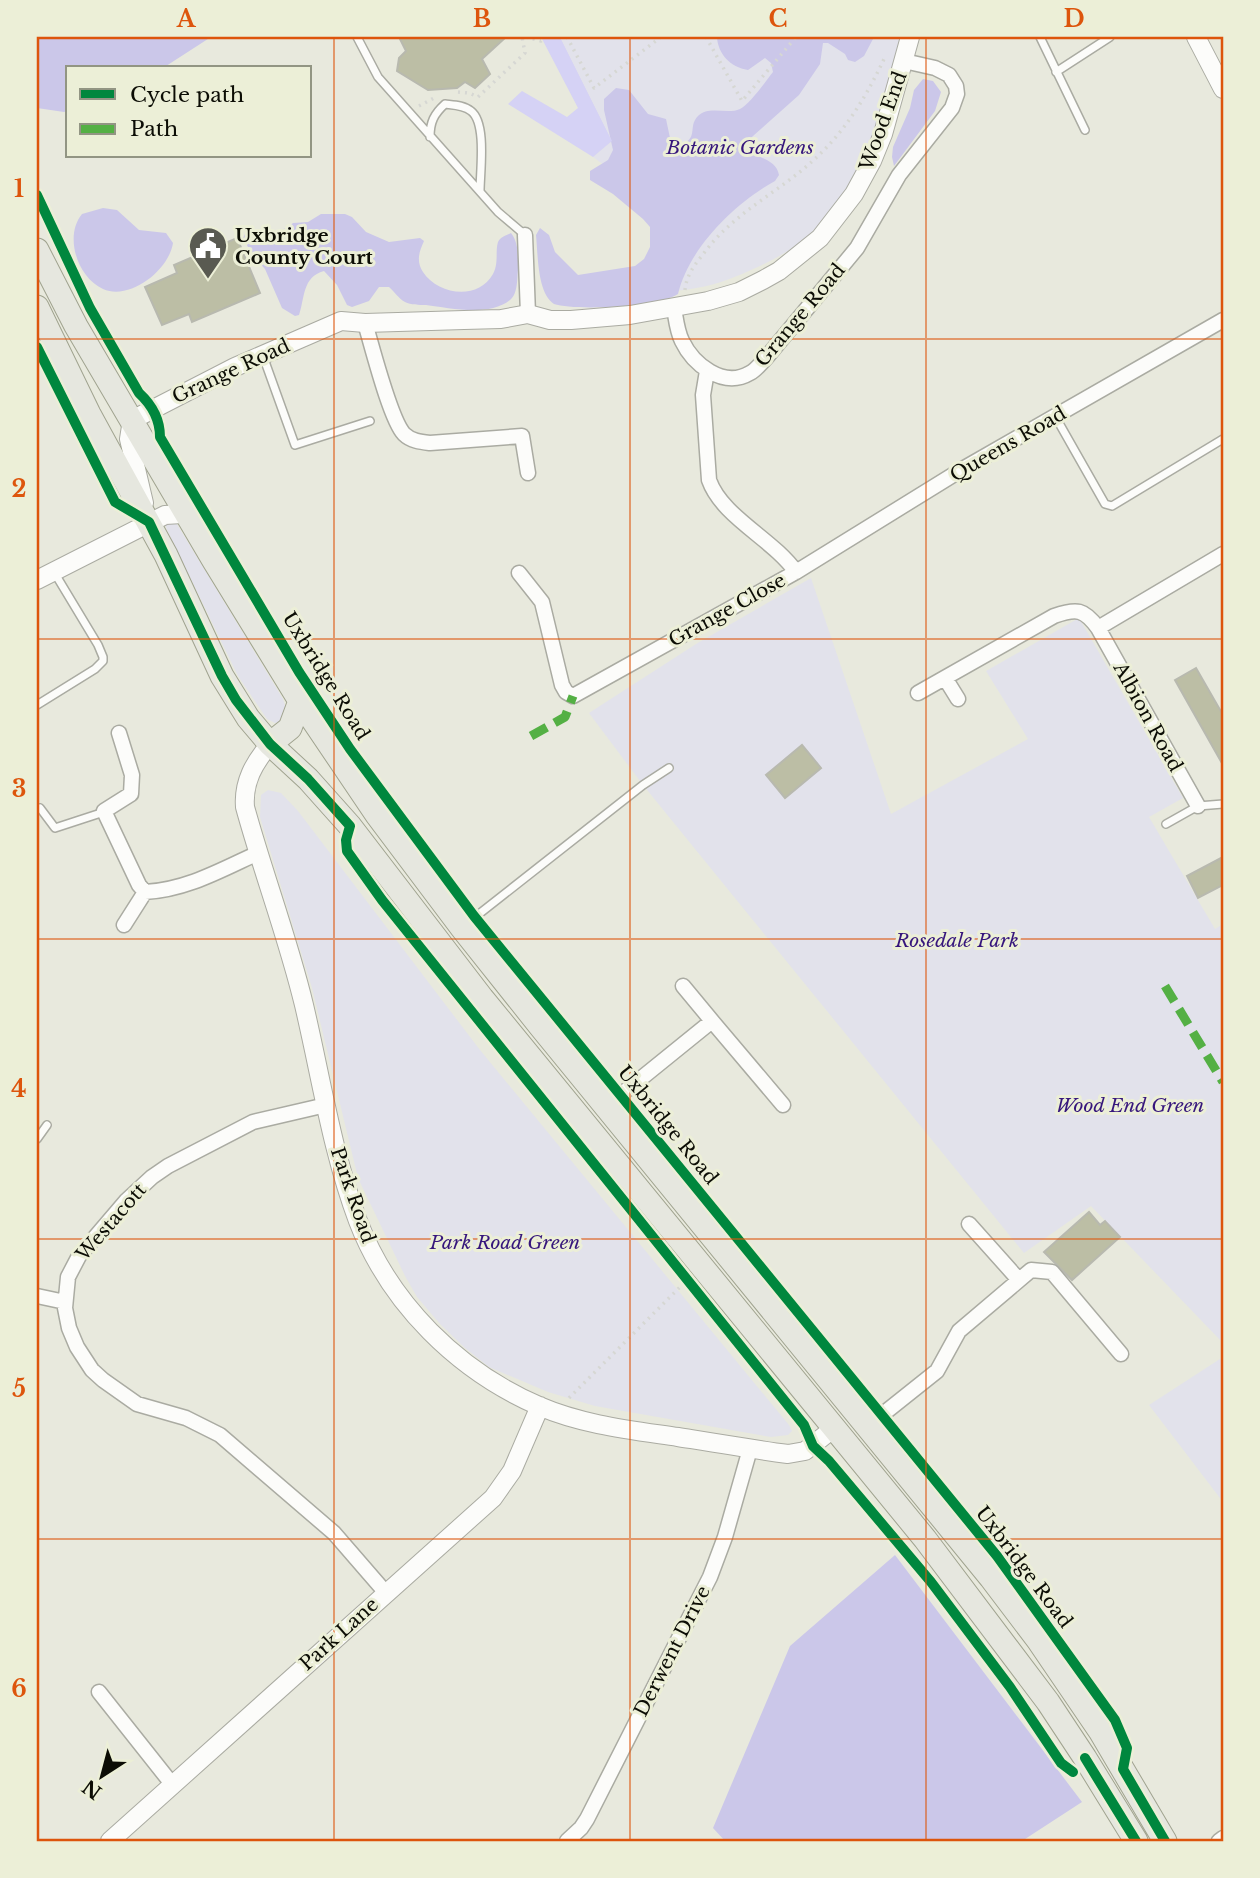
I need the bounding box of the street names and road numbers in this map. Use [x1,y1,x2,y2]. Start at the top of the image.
street label: Wood End [854,68,912,175]
street label: Grange Road [750,259,850,371]
street label: Grange Road [168,334,294,408]
street label: Queens Road [946,401,1070,487]
street label: Grange Close [664,568,790,652]
street label: Uxbridge Road [277,608,375,744]
street label: Albion Road [1108,658,1188,776]
street label: Uxbridge Road [613,1061,723,1189]
street label: Park Road [326,1144,380,1246]
street label: Westacott [70,1178,151,1266]
street label: Uxbridge Road [971,1502,1077,1633]
street label: Derwent Drive [629,1582,715,1720]
street label: Park Lane [295,1593,383,1675]

